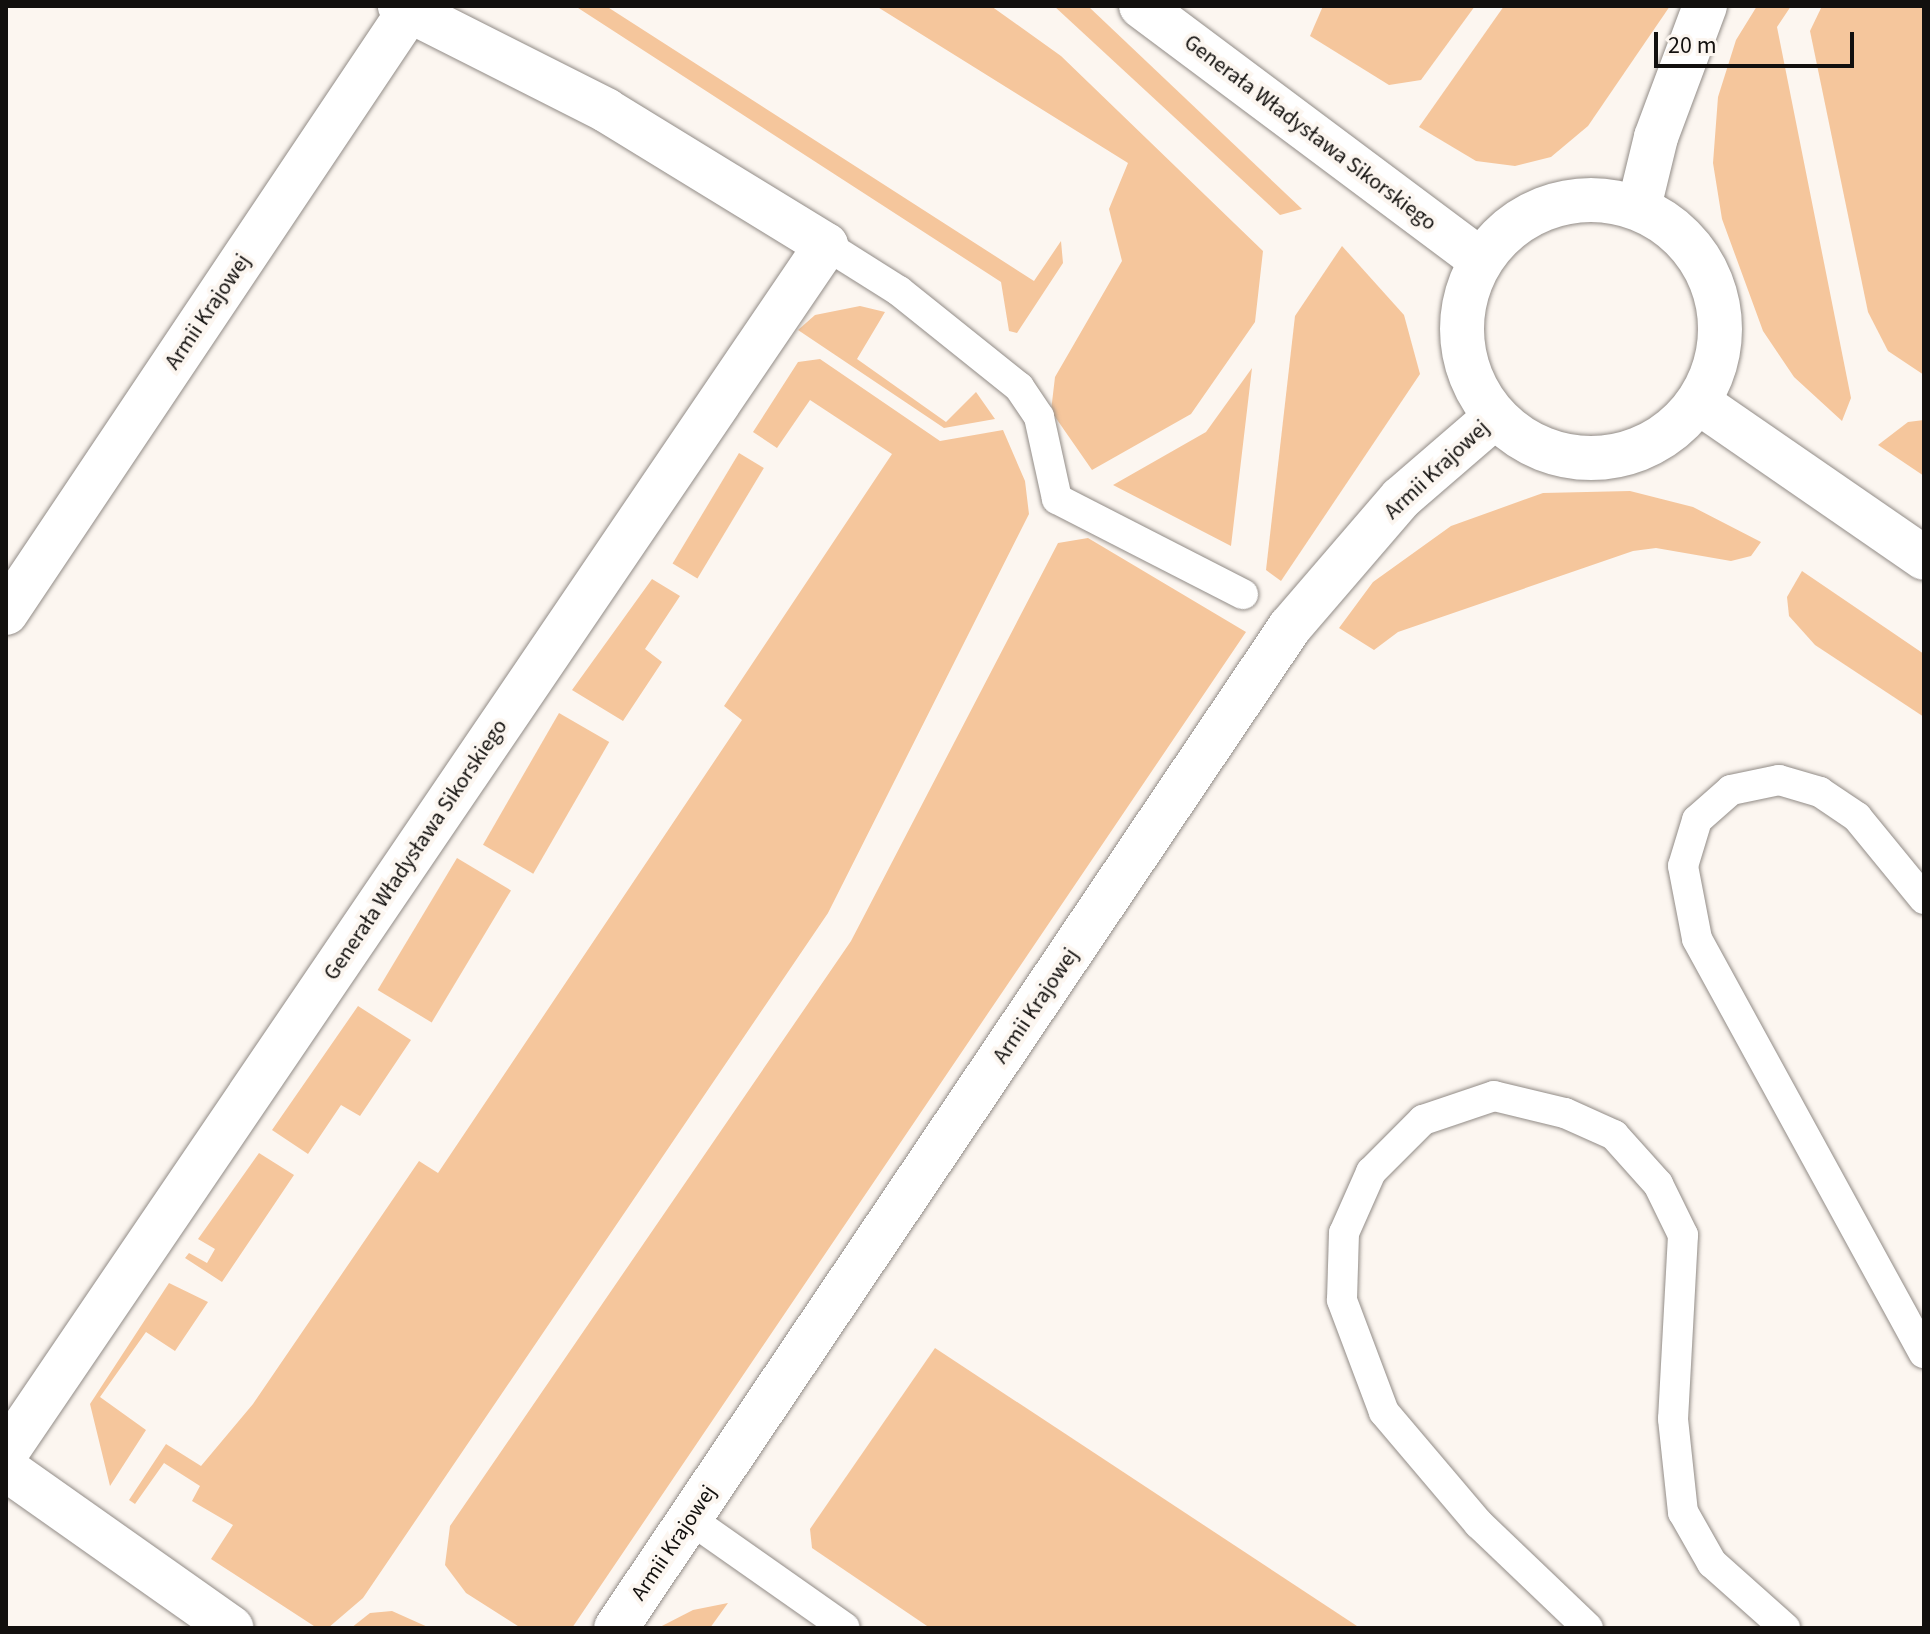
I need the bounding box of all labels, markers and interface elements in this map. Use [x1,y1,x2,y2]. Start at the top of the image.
scale bar [1658,16,1858,66]
text: 20 m [1668,28,1717,63]
street label: Generała Władysława Sikorskiego [1179,29,1441,237]
street label: Armii Krajowej [160,249,256,375]
street label: Armii Krajowej [1379,415,1495,525]
street label: Generała Władysława Sikorskiego [319,714,513,986]
street label: Armii Krajowej [988,943,1084,1069]
street label: Armii Krajowej [626,1480,722,1606]

